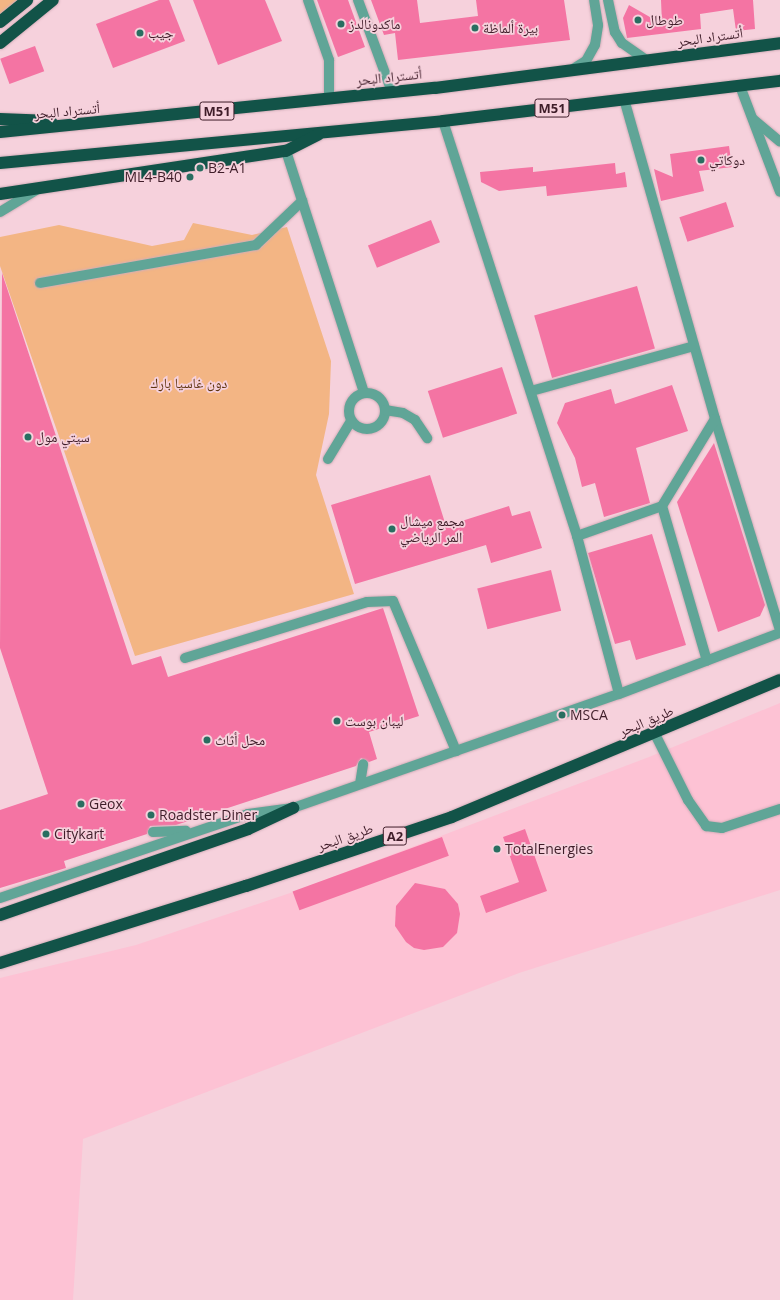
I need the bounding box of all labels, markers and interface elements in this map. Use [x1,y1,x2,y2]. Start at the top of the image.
place label: طوطال [646,12,683,28]
marker: طوطال [633,15,643,25]
place label: ماكدونالدز [349,16,400,32]
marker: ماكدونالدز [336,19,346,29]
place label: بيرة ألماظة [483,20,538,36]
marker: بيرة ألماظة [470,23,480,33]
street label: أتستراد البحر [676,24,744,50]
place label: جيب [148,25,173,41]
marker: جيب [135,28,145,38]
street label: أتستراد البحر [355,65,423,89]
road number: M51 [534,97,570,119]
street label: أتستراد البحر [33,100,101,122]
road number: M51 [199,100,235,122]
place label: دوكاتي [709,152,745,168]
marker: دوكاتي [696,155,706,165]
place label: B2-A1 [208,160,246,176]
marker: B2-A1 [195,163,205,173]
place label: ML4-B40 [125,169,182,185]
marker: ML4-B40 [185,172,195,182]
park label: دون غاسيا بارك [151,375,227,391]
place label: سيتي مول [36,429,90,445]
marker: سيتي مول [23,432,33,442]
place label: مجمع ميشال المر الرياضي [400,513,464,546]
marker: مجمع ميشال المر الرياضي [387,524,397,534]
street label: طريق البحر [616,702,676,740]
place label: MSCA [570,707,608,723]
marker: MSCA [557,710,567,720]
place label: ليبان بوست [345,713,404,729]
marker: ليبان بوست [332,716,342,726]
place label: محل أثاث [215,732,265,748]
marker: محل أثاث [202,735,212,745]
place label: Geox [89,796,123,812]
marker: Geox [76,799,86,809]
place label: Roadster Diner [159,807,257,823]
marker: Roadster Diner [146,810,156,820]
street label: طريق البحر [315,820,375,854]
road number: A2 [382,825,408,847]
place label: Citykart [54,826,104,842]
marker: Citykart [41,829,51,839]
place label: TotalEnergies [505,841,593,857]
marker: TotalEnergies [492,844,502,854]

